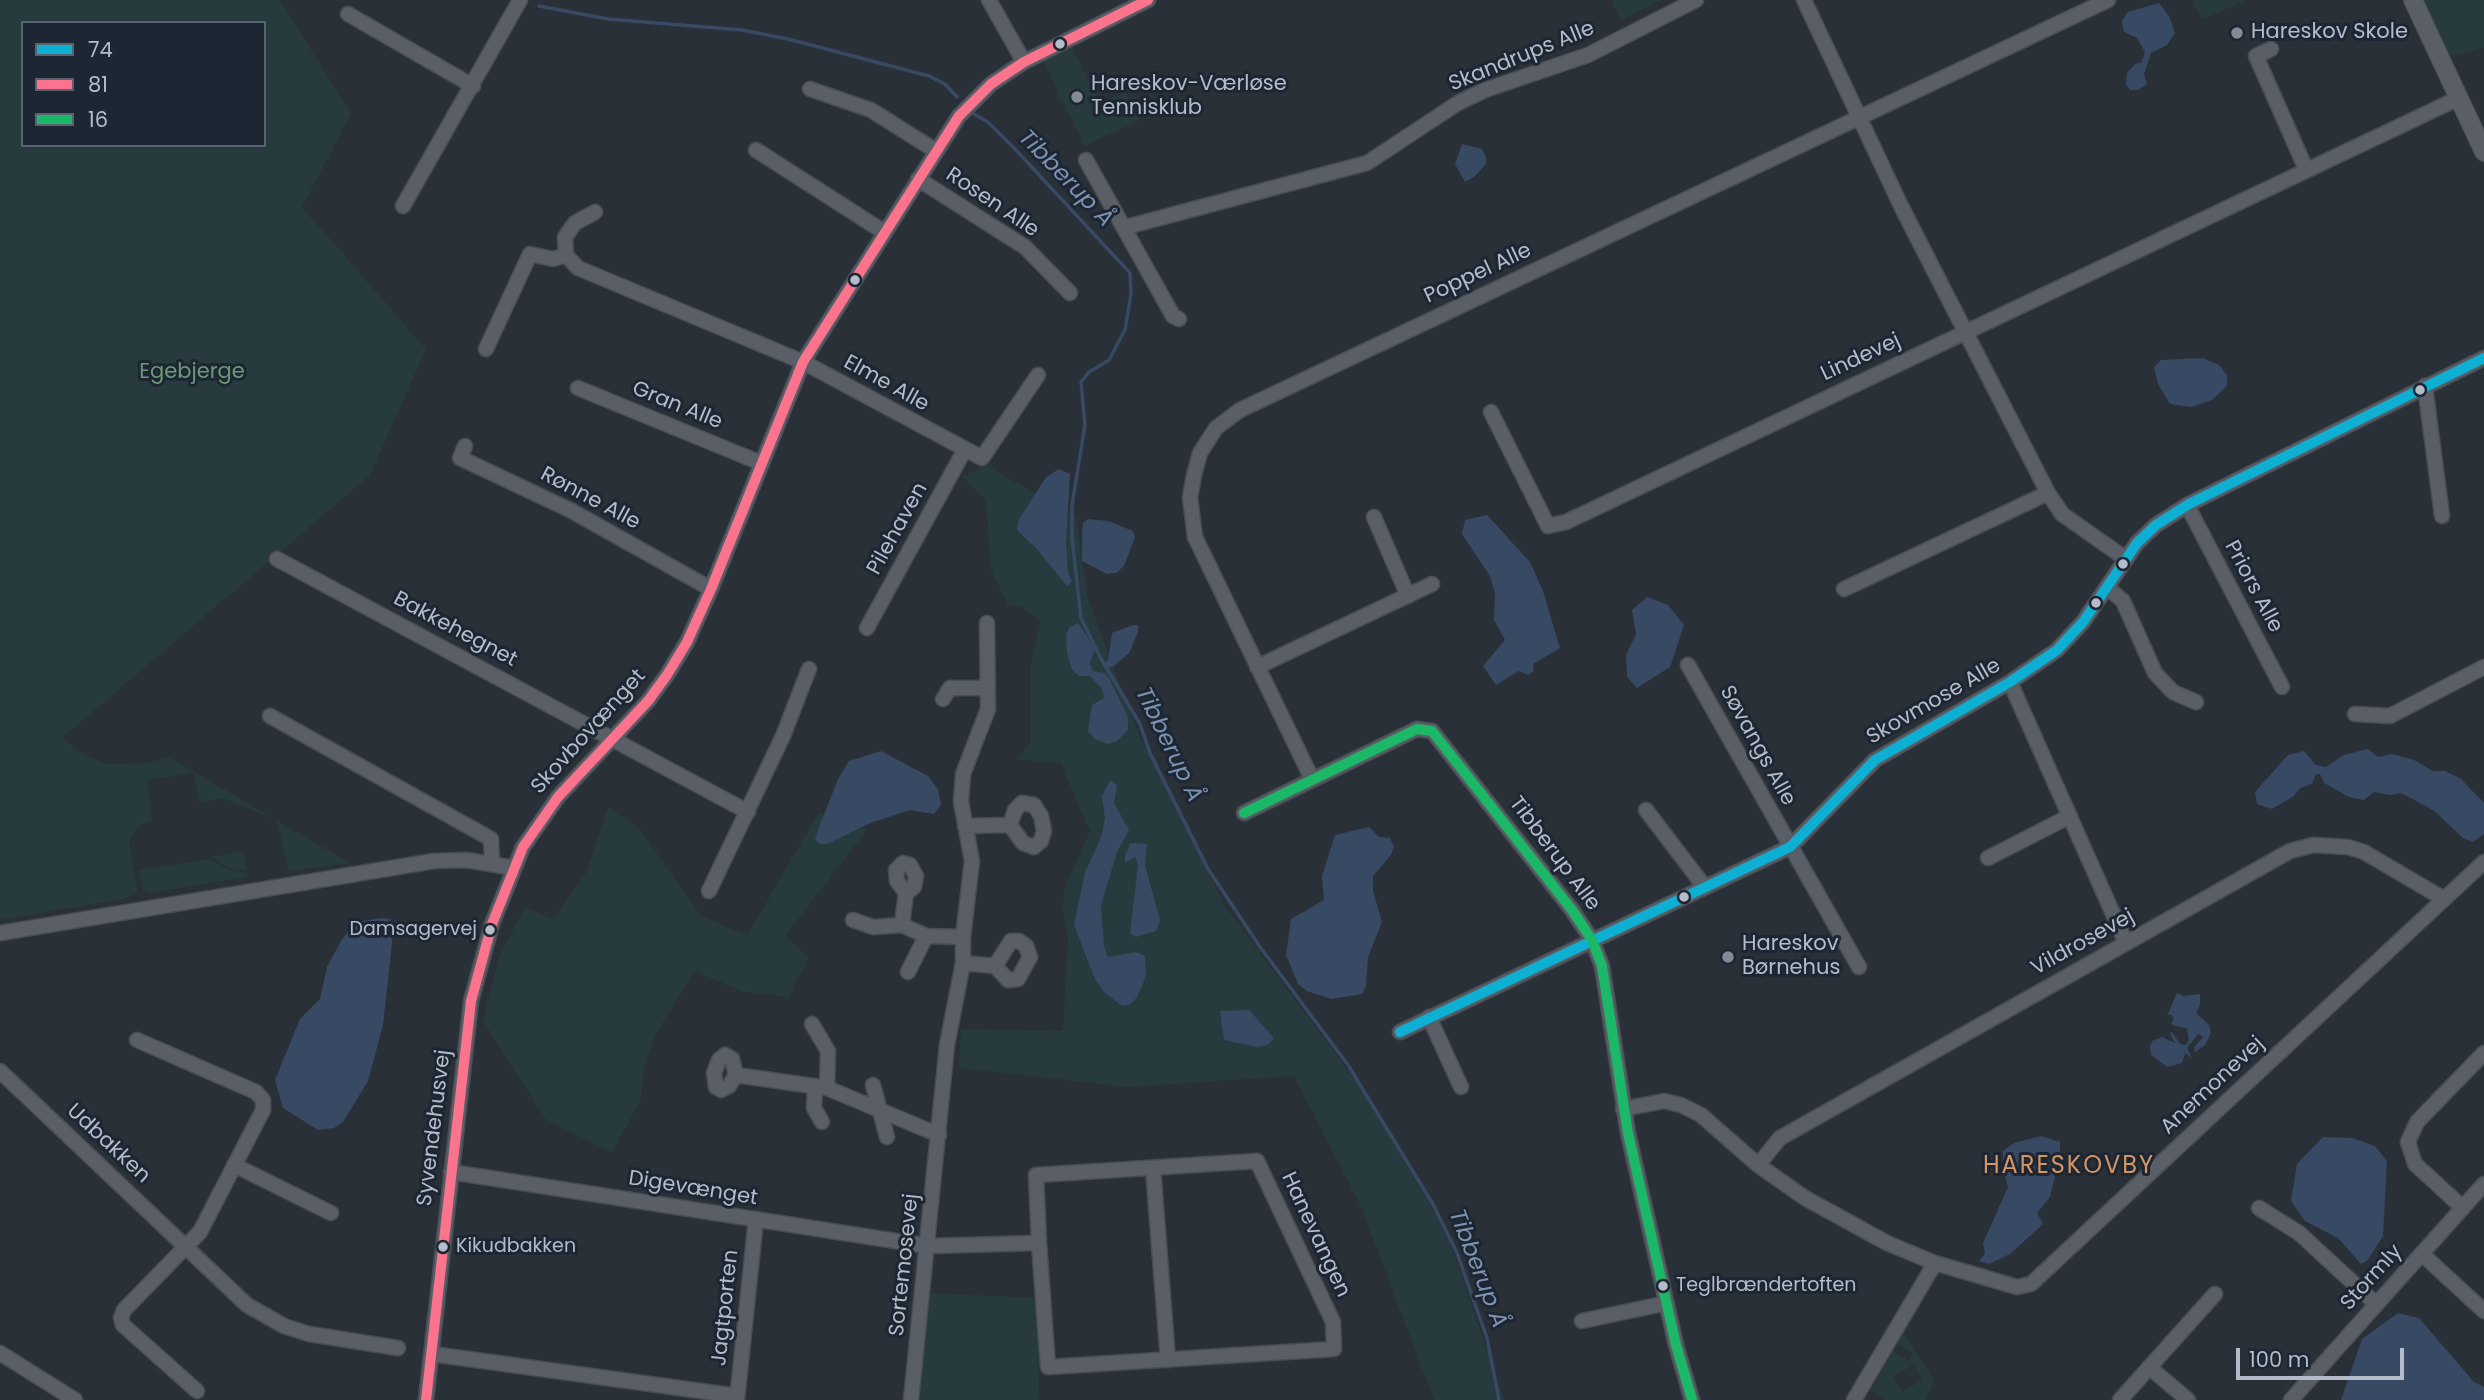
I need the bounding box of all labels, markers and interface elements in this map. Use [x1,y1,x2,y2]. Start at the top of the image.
street label: Skandrups Alle [1446,16,1598,98]
place label: Hareskov Skole [2251,20,2408,46]
legend [21,21,266,147]
marker: Hareskov Skole [2229,25,2245,41]
text: 74 [88,35,113,64]
unlabelled marker [1053,37,1067,51]
text: 81 [88,70,108,99]
place label: Hareskov-Værløse Tennisklub [1091,72,1287,122]
marker: Hareskov-Værløse Tennisklub [1069,89,1085,105]
text: 16 [88,105,108,134]
water label: Tibberup Å [1012,125,1118,233]
street label: Rosen Alle [941,163,1043,243]
street label: Poppel Alle [1420,238,1536,310]
unlabelled marker [848,273,862,287]
street label: Lindevej [1817,329,1905,387]
street label: Elme Alle [839,350,933,418]
park label: Egebjerge [139,360,245,386]
street label: Gran Alle [628,377,726,435]
unlabelled marker [2413,383,2427,397]
street label: Rønne Alle [536,462,644,536]
street label: Pilehaven [862,479,934,579]
street label: Priors Alle [2218,537,2288,637]
unlabelled marker [2116,557,2130,571]
street label: Bakkehegnet [389,587,521,673]
unlabelled marker [2089,596,2103,610]
street label: Skovmose Alle [1863,653,2005,751]
street label: Skovbovænget [526,664,652,800]
street label: Søvangs Alle [1714,682,1800,810]
water label: Tibberup Å [1128,683,1208,807]
street label: Tibberup Alle [1503,792,1605,916]
unlabelled marker [1677,890,1691,904]
street label: Vildrosevej [2027,904,2139,982]
place label: Damsagervej [350,919,477,941]
marker: Damsagervej [483,923,497,937]
place label: Hareskov Børnehus [1742,932,1840,982]
marker: Hareskov Børnehus [1720,949,1736,965]
street label: Anemonevej [2156,1032,2270,1140]
street label: Syvendehusvej [413,1048,457,1208]
street label: Udbakken [61,1099,155,1189]
district label: HARESKOVBY [1984,1153,2154,1181]
street label: Digevænget [627,1166,759,1212]
street label: Hanevangen [1275,1168,1355,1302]
street label: Sortemosevej [885,1192,925,1338]
water label: Tibberup Å [1442,1206,1512,1332]
place label: Kikudbakken [456,1236,576,1258]
marker: Kikudbakken [436,1240,450,1254]
street label: Stormly [2336,1240,2408,1316]
street label: Jagtporten [707,1249,745,1367]
place label: Teglbrændertoften [1676,1275,1856,1297]
marker: Teglbrændertoften [1656,1279,1670,1293]
scale bar [2239,1334,2407,1378]
text: 100 m [2249,1345,2309,1374]

